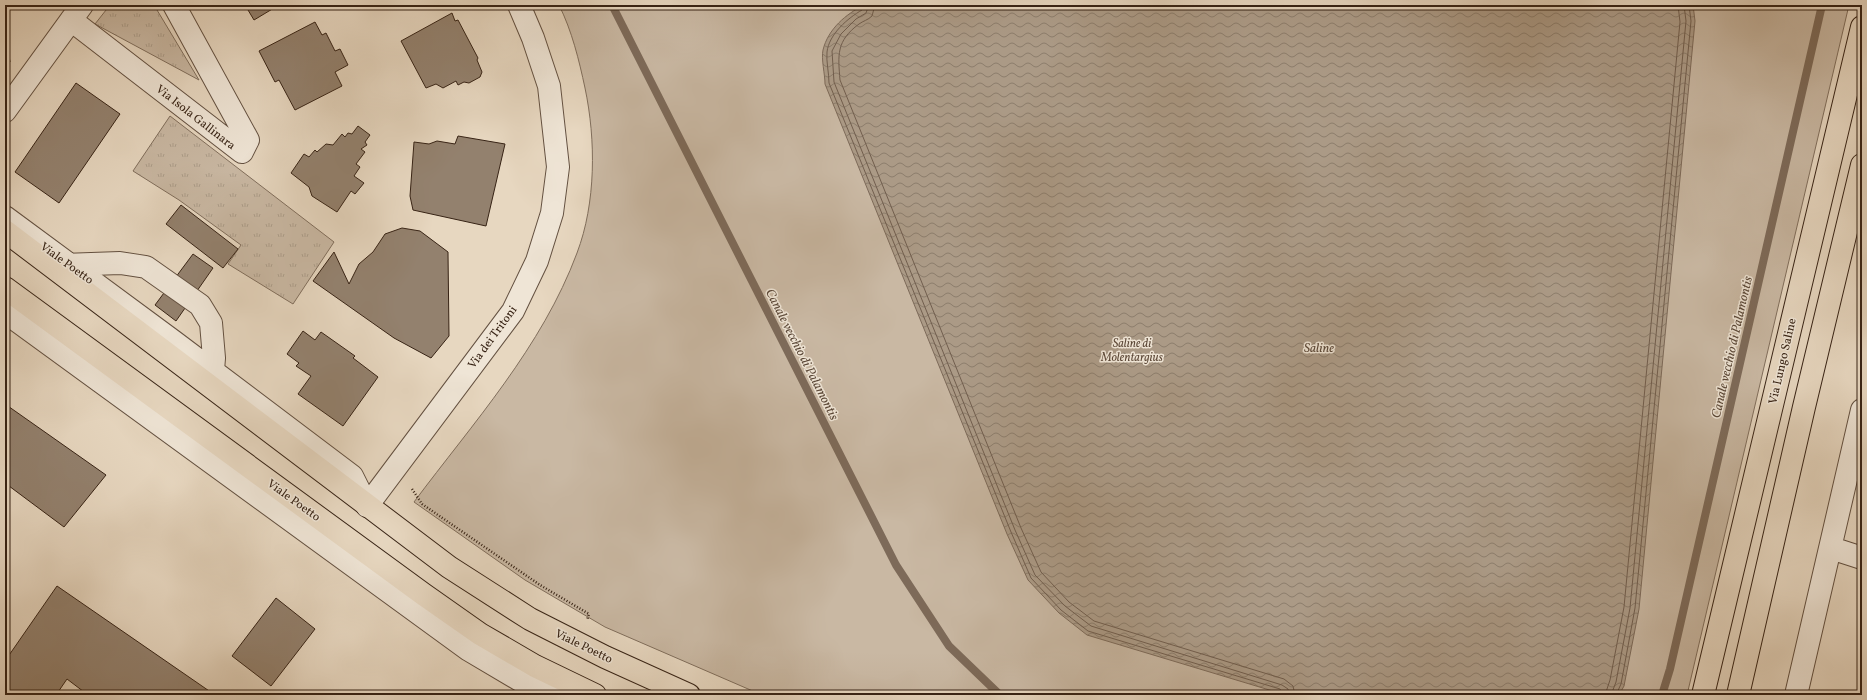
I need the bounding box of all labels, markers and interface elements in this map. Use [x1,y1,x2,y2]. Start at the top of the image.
street label: Via Isola Gallinara [152,82,239,154]
street label: Viale Poetto [37,239,96,289]
water label: Canale vecchio di Palamontis [1708,275,1758,420]
water label: Canale vecchio di Palamontis [760,286,842,424]
street label: Via dei Tritoni [465,303,521,372]
street label: Via Lungo Saline [1765,316,1801,406]
park label: Saline di Molentargius [1100,336,1164,366]
water label: Saline [1304,340,1334,358]
street label: Viale Poetto [264,476,323,526]
street label: Viale Poetto [552,626,615,668]

